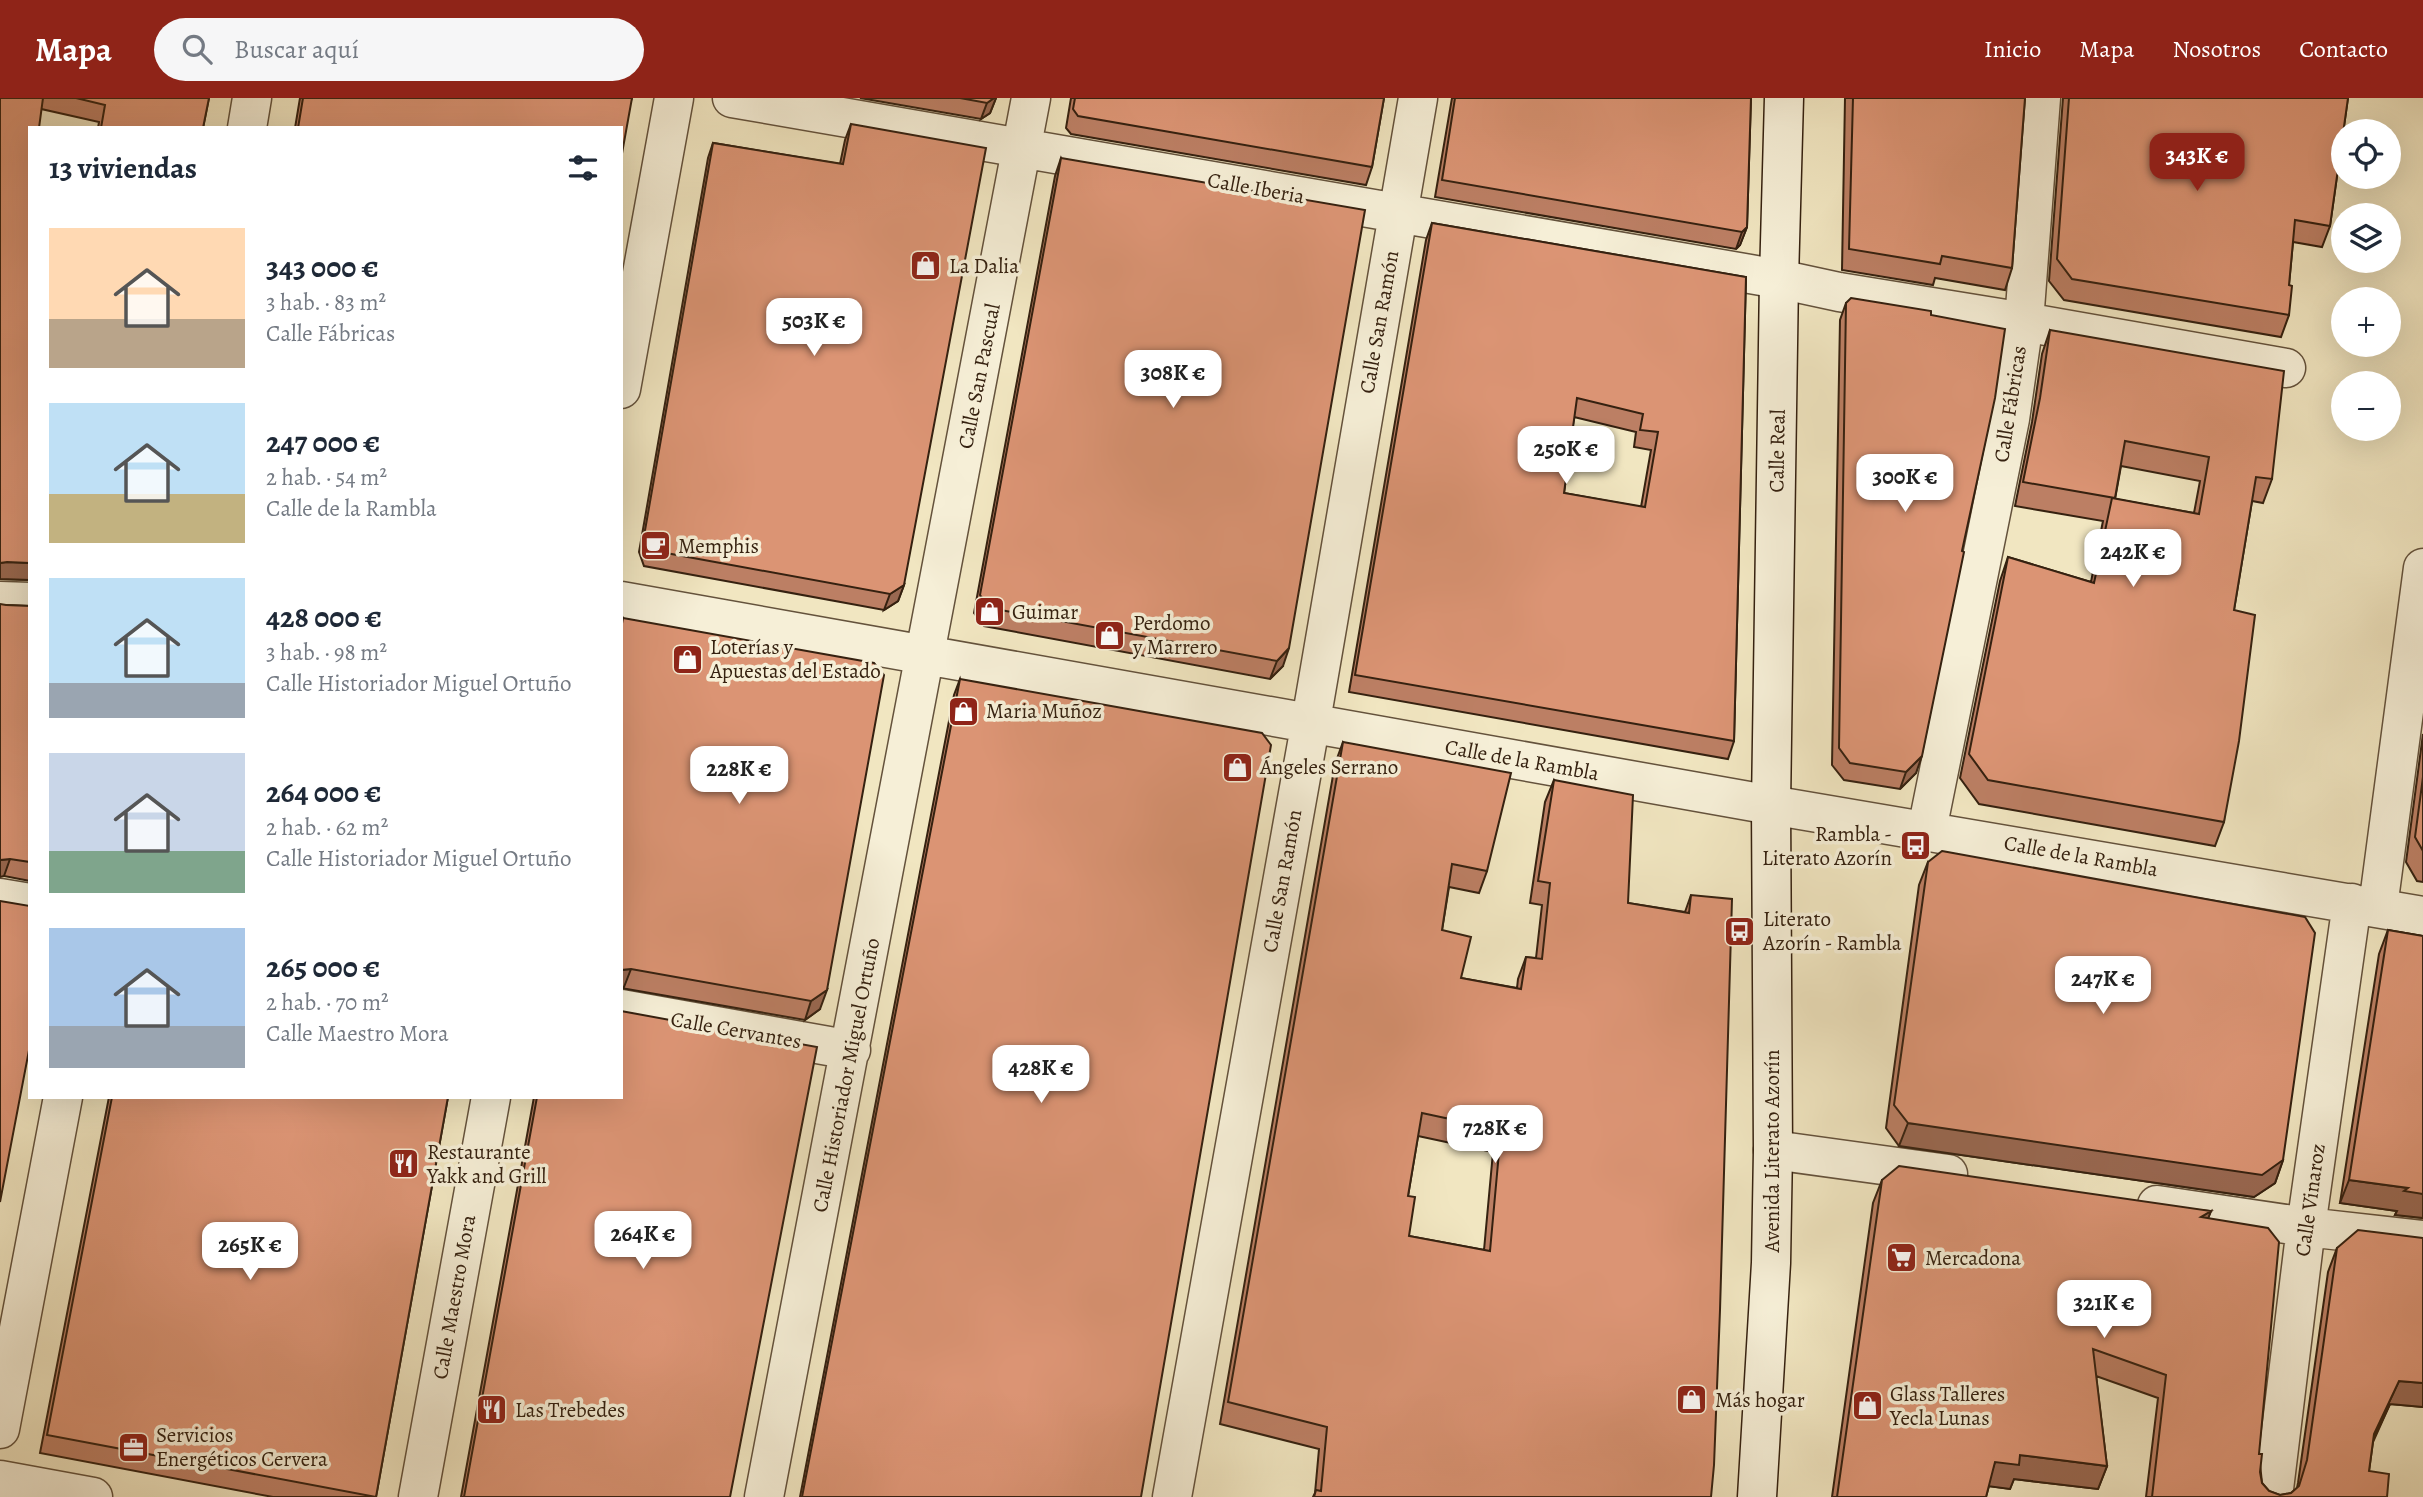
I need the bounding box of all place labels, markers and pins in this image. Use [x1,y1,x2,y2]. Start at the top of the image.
pin: 343K € [2140,134,2254,193]
shop icon: La Dalia [909,249,943,283]
place label: La Dalia [949,252,1019,280]
pin: 503K € [757,299,871,358]
pin: 308K € [1116,350,1230,410]
pin: 250K € [1509,426,1623,486]
pin: 300K € [1848,454,1962,514]
cafe icon: Memphis [638,529,672,563]
pin: 242K € [2076,530,2190,589]
place label: Memphis [678,532,759,560]
shop icon: Guimar [972,595,1006,629]
place label: Guimar [1012,598,1078,626]
place label: Perdomo y Marrero [1132,609,1217,661]
shop icon: Perdomo y Marrero [1093,618,1127,652]
place label: Loterías y Apuestas del Estado [709,633,881,685]
shop icon: Loterías y Apuestas del Estado [670,642,704,676]
shop icon: Maria Muñoz [946,694,980,728]
place label: Maria Muñoz [986,697,1102,725]
pin: 228K € [682,746,796,806]
shop icon: Ángeles Serrano [1220,750,1254,784]
place label: Ángeles Serrano [1259,753,1398,781]
place label: Rambla - Literato Azorín [1762,820,1892,872]
bus stop icon: Rambla - Literato Azorín [1898,829,1932,863]
place label: Literato Azorín - Rambla [1762,905,1902,957]
bus stop icon: Literato Azorín - Rambla [1723,914,1757,948]
pin: 247K € [2046,956,2160,1016]
pin: 428K € [984,1046,1098,1105]
pin: 728K € [1438,1105,1552,1165]
place label: Restaurante Yakk and Grill [426,1138,546,1190]
restaurant icon: Restaurante Yakk and Grill [387,1147,421,1181]
pin: 264K € [586,1212,700,1271]
pin: 265K € [193,1222,307,1282]
supermarket icon: Mercadona [1885,1241,1919,1275]
place label: Mercadona [1925,1244,2021,1272]
pin: 321K € [2047,1280,2161,1340]
place label: Glass Talleres Yecla Lunas [1889,1380,2005,1432]
shop icon: Más hogar [1675,1383,1709,1417]
place label: Más hogar [1715,1386,1805,1414]
shop icon: Glass Talleres Yecla Lunas [1850,1389,1884,1423]
restaurant icon: Las Trebedes [475,1393,509,1427]
place label: Las Trebedes [515,1396,625,1424]
place label: Servicios Energéticos Cervera [156,1421,328,1473]
office icon: Servicios Energéticos Cervera [116,1430,150,1464]

